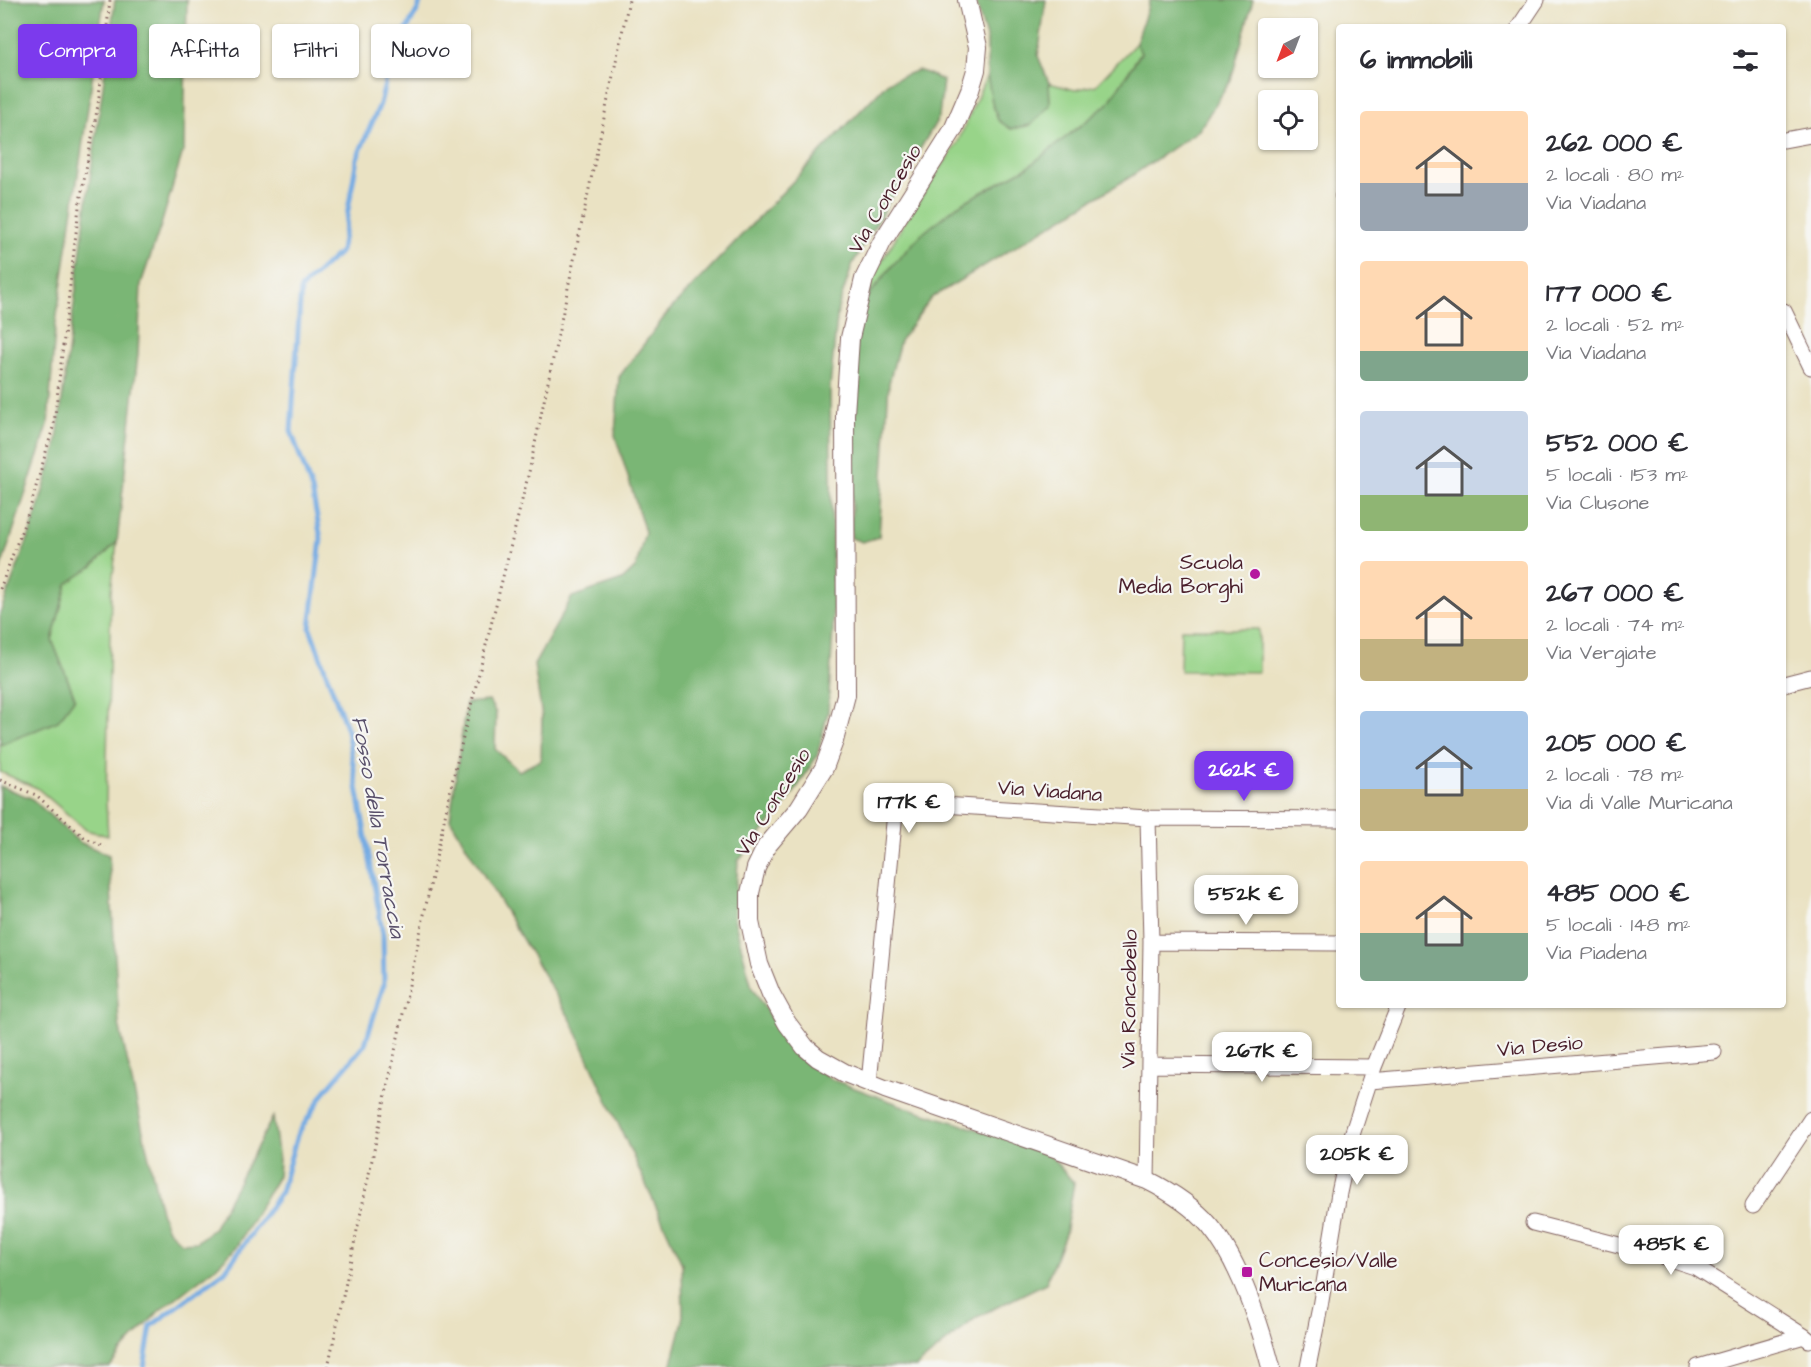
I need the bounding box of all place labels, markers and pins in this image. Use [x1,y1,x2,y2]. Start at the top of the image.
place label: Scuola Media Borghi [1118,548,1243,603]
marker: Scuola Media Borghi [1248,567,1262,581]
pin: 262K € [1195,751,1293,802]
pin: 177K € [860,783,958,834]
pin: 552K € [1197,875,1295,926]
pin: 267K € [1213,1032,1311,1083]
pin: 205K € [1308,1135,1406,1186]
pin: 485K € [1622,1225,1720,1276]
place label: Concesio/Valle Muricana [1259,1246,1398,1299]
marker: Concesio/Valle Muricana [1240,1265,1254,1279]

